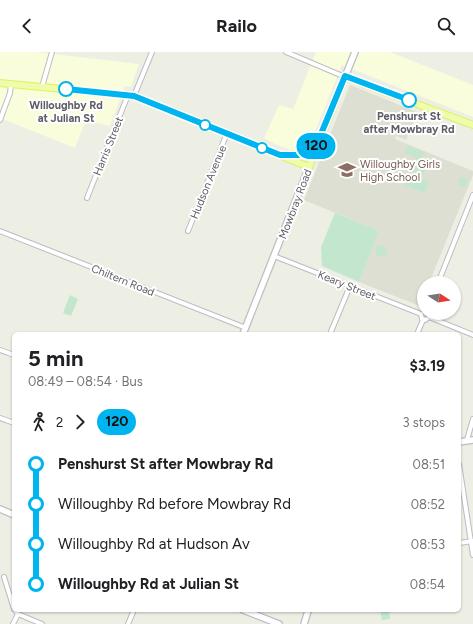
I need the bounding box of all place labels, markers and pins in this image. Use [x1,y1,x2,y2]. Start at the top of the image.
marker: Willoughby Rd at Julian St [58,81,74,97]
marker: Penshurst St after Mowbray Rd [401,92,417,108]
place label: Willoughby Rd at Julian St [29,99,103,125]
place label: Penshurst St after Mowbray Rd [363,110,455,136]
unlabelled marker [199,119,211,131]
unlabelled marker [256,142,268,154]
place label: Willoughby Girls High School [360,158,440,184]
school or university icon: Willoughby Girls High School [337,160,357,180]

